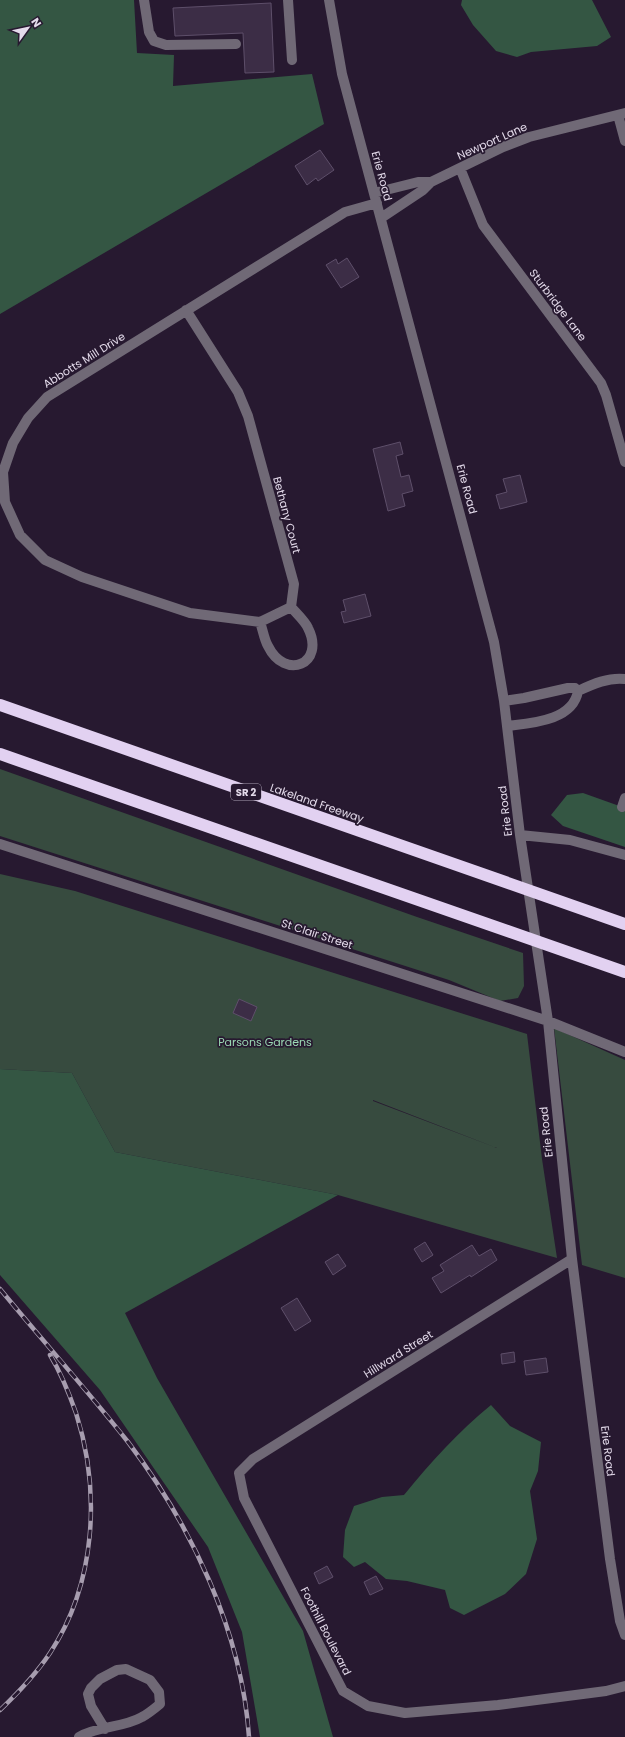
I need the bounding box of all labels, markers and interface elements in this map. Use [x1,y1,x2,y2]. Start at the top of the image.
north arrow [8,8,48,48]
text: N [27,15,45,30]
street label: Newport Lane [454,118,530,164]
street label: Erie Road [368,149,396,203]
street label: Sturbridge Lane [526,266,591,345]
street label: Abbotts Mill Drive [40,328,128,392]
street label: Erie Road [453,462,481,516]
street label: Bethany Court [269,475,305,555]
street label: Lakeland Freeway [268,779,367,827]
road number: SR 2 [231,784,261,800]
street label: Erie Road [494,785,516,837]
street label: St Clair Street [279,915,355,953]
park label: Parsons Gardens [218,1034,312,1050]
street label: Erie Road [535,1106,557,1158]
street label: Hillward Street [360,1326,436,1382]
street label: Erie Road [597,1425,619,1477]
street label: Foothill Boulevard [297,1584,355,1678]

